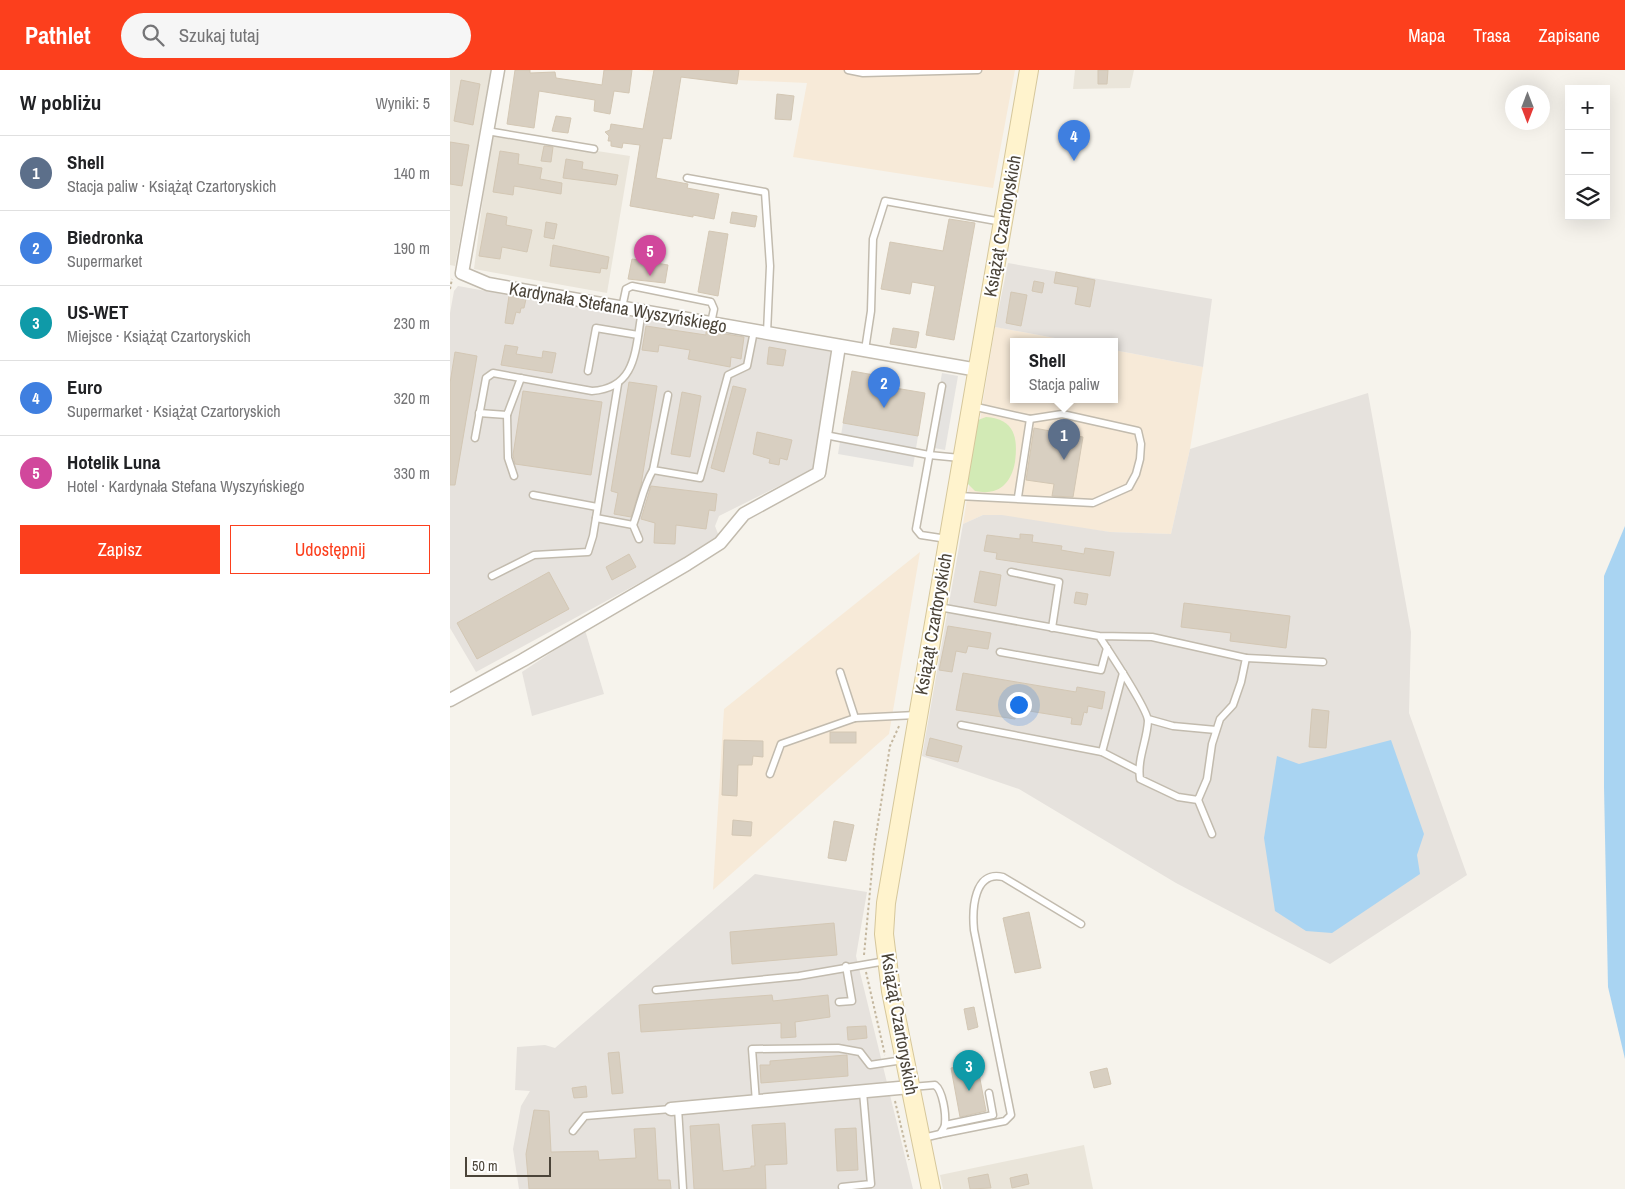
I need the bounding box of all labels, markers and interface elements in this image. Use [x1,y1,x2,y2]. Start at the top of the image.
search box [121,13,471,58]
text: Pathlet [25,19,91,51]
icon: search [139,21,167,49]
text: Szukaj tutaj [179,22,259,48]
text: Mapa [1408,23,1445,48]
text: Trasa [1473,23,1510,48]
text: Zapisane [1538,23,1600,48]
north arrow [1505,85,1550,130]
map controls [1565,85,1610,220]
button: + [1565,85,1610,130]
text: W pobliżu [20,88,101,117]
text: Wyniki: 5 [375,92,430,114]
pin: 4 [1058,120,1090,161]
button: − [1565,130,1610,175]
text: Shell [67,149,104,175]
street label: Książąt Czartoryskich [977,153,1027,299]
text: 1 [32,162,40,184]
text: 140 m [394,162,430,184]
text: Stacja paliw · Książąt Czartoryskich [67,175,276,197]
button: layers [1565,175,1610,220]
text: Biedronka [67,224,143,250]
pin: 5 [634,235,666,276]
text: 2 [32,237,40,259]
text: 190 m [394,237,430,259]
text: Supermarket [67,250,142,272]
street label: Kardynała Stefana Wyszyńskiego [507,276,729,338]
text: US-WET [67,299,128,325]
text: 3 [32,312,40,334]
text: 230 m [394,312,430,334]
text: Miejsce · Książąt Czartoryskich [67,325,251,347]
popup [1010,338,1118,403]
text: Shell [1029,347,1066,373]
pin: 2 [868,367,900,408]
text: Stacja paliw [1029,373,1099,395]
text: Euro [67,374,103,400]
text: 4 [32,387,40,409]
text: 320 m [394,387,430,409]
text: Supermarket · Książąt Czartoryskich [67,400,281,422]
pin: 1 [1048,419,1080,460]
text: Hotelik Luna [67,449,161,475]
text: 5 [32,462,40,484]
text: 330 m [394,462,430,484]
text: Hotel · Kardynała Stefana Wyszyńskiego [67,475,305,497]
button: Zapisz [20,525,220,574]
button: Udostępnij [230,525,430,574]
street label: Książąt Czartoryskich [908,551,958,697]
your location [1006,692,1032,718]
street label: Książąt Czartoryskich [875,951,925,1097]
pin: 3 [953,1050,985,1091]
scale bar [465,1154,551,1177]
text: 50 m [472,1157,498,1175]

